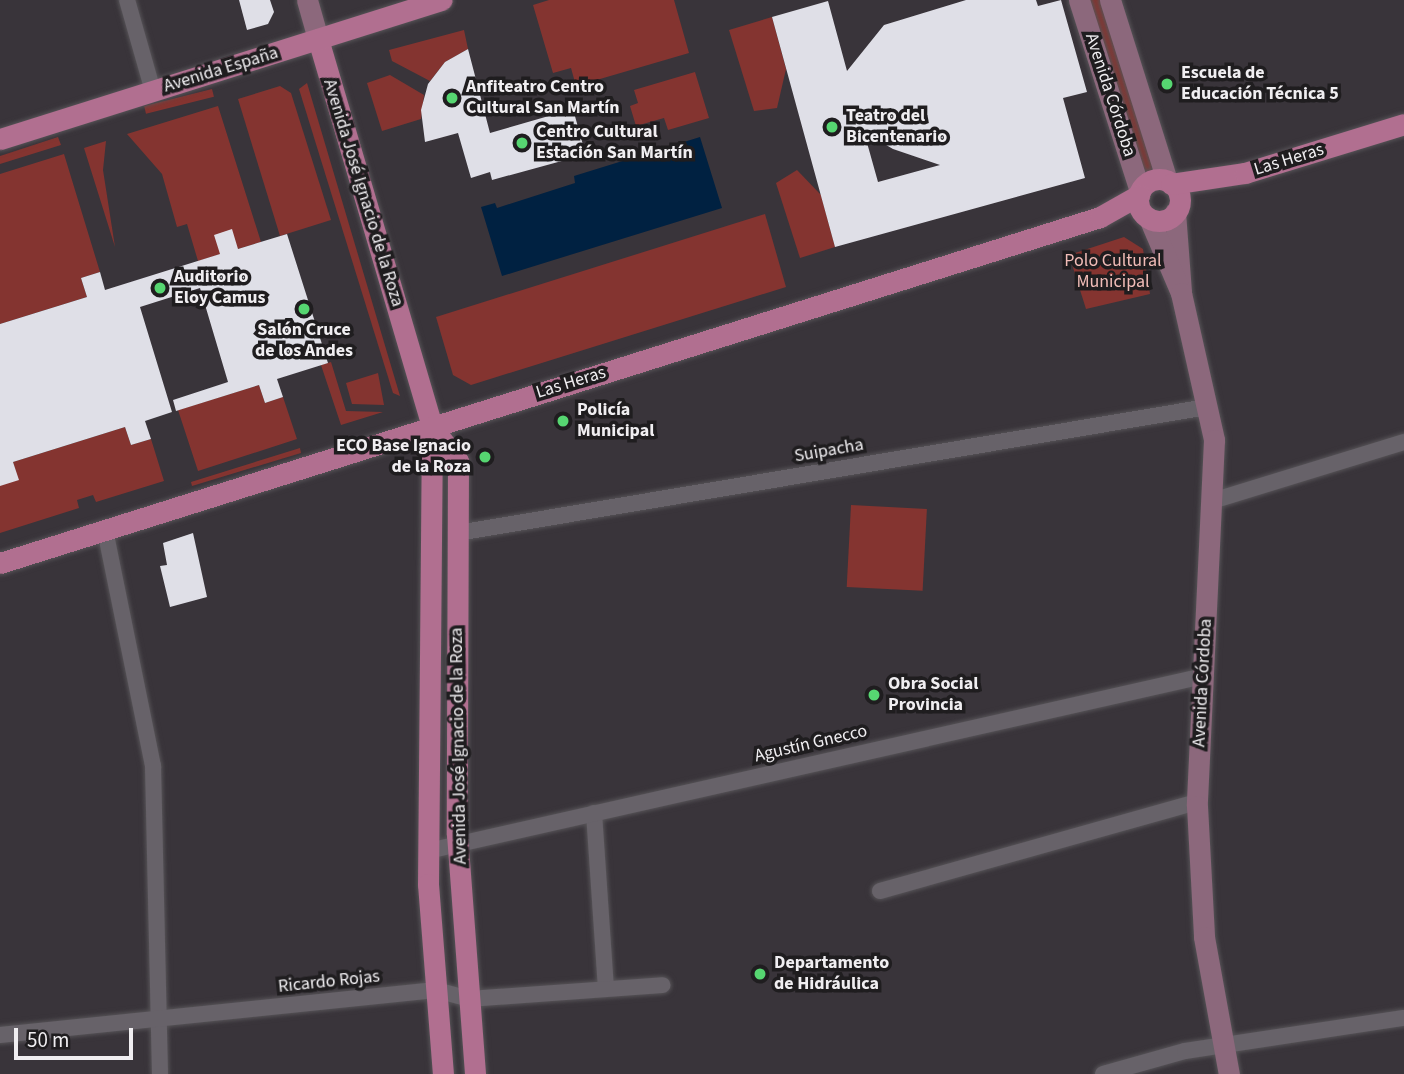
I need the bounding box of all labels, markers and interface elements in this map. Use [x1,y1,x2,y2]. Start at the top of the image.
street label: Avenida Córdoba [1080,31,1140,159]
street label: Avenida España [161,42,281,98]
place label: Escuela de Educación Técnica 5 [1181,63,1339,106]
marker: Escuela de Educación Técnica 5 [1159,76,1175,92]
street label: Avenida José Ignacio de la Roza [318,77,408,309]
place label: Anfiteatro Centro Cultural San Martín [466,77,620,119]
marker: Anfiteatro Centro Cultural San Martín [444,90,460,106]
place label: Teatro del Bicentenario [846,106,947,148]
marker: Teatro del Bicentenario [824,119,840,135]
place label: Centro Cultural Estación San Martín [536,122,693,164]
marker: Centro Cultural Estación San Martín [514,135,530,151]
street label: Las Heras [1251,139,1327,181]
park label: Polo Cultural Municipal [1064,251,1162,294]
place label: Auditorio Eloy Camus [174,267,265,310]
marker: Auditorio Eloy Camus [152,280,168,296]
marker: Salón Cruce de los Andes [296,301,312,317]
place label: Salón Cruce de los Andes [255,320,353,362]
street label: Las Heras [533,362,609,404]
place label: Policía Municipal [577,400,654,442]
marker: Policía Municipal [555,413,571,429]
street label: Suipacha [793,434,865,468]
place label: ECO Base Ignacio de la Roza [336,436,471,478]
marker: ECO Base Ignacio de la Roza [477,449,493,465]
street label: Avenida Córdoba [1189,618,1217,748]
street label: Avenida José Ignacio de la Roza [446,627,472,865]
place label: Obra Social Provincia [888,674,978,716]
marker: Obra Social Provincia [866,687,882,703]
street label: Agustín Gnecco [753,721,869,767]
place label: Departamento de Hidráulica [774,953,889,996]
street label: Ricardo Rojas [277,966,381,998]
marker: Departamento de Hidráulica [752,966,768,982]
scale bar [18,1014,136,1058]
text: 50 m [27,1025,69,1055]

